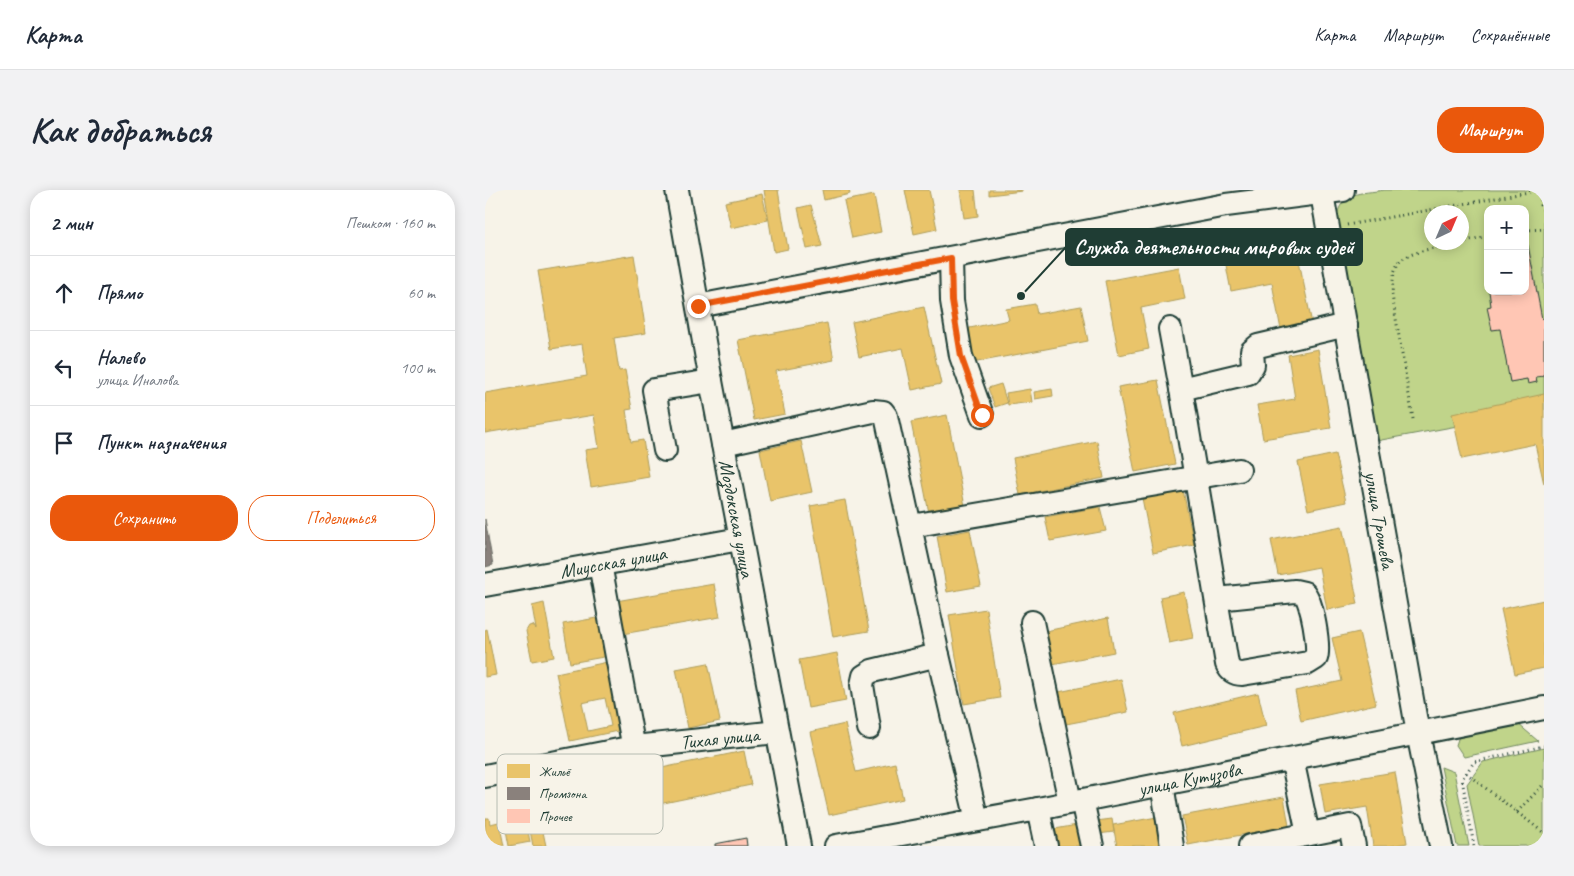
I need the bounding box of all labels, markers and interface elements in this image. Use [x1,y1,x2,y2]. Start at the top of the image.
text: Карта [25,20,82,50]
text: Карта [1314,24,1355,46]
text: Маршрут [1383,24,1443,46]
text: Сохранённые [1471,24,1549,46]
button: Маршрут [1437,107,1544,153]
text: Как добраться [30,108,211,153]
north arrow [1424,205,1469,250]
map controls [1484,205,1529,295]
button: + [1484,205,1529,250]
text: 2 мин [50,210,93,236]
text: Пешком · 160 m [346,213,435,233]
callout: Служба деятельности мировых судей [1066,229,1362,265]
text: Служба деятельности мировых судей [1074,234,1356,260]
button: − [1484,250,1529,295]
icon: ahead [50,279,78,307]
text: Прямо [97,281,142,305]
text: 60 m [408,283,435,303]
route end [687,295,710,318]
text: Налево [97,346,145,370]
icon: left [50,354,78,382]
text: 100 m [401,358,435,378]
text: улица Иналова [97,370,178,390]
route start [971,404,994,427]
icon: arrive [50,429,78,457]
text: Пункт назначения [97,431,226,455]
street label: Моздокская улица [714,457,761,581]
street label: улица Трошева [1359,468,1401,573]
button: Сохранить [50,495,238,541]
button: Поделиться [248,495,435,541]
street label: Миусская улица [558,540,669,584]
street label: Тихая улица [679,721,762,755]
legend [497,754,663,834]
street label: улица Кутузова [1135,756,1245,801]
text: Жильё [539,763,572,780]
text: Промзона [539,785,587,802]
text: Прочее [539,808,573,825]

